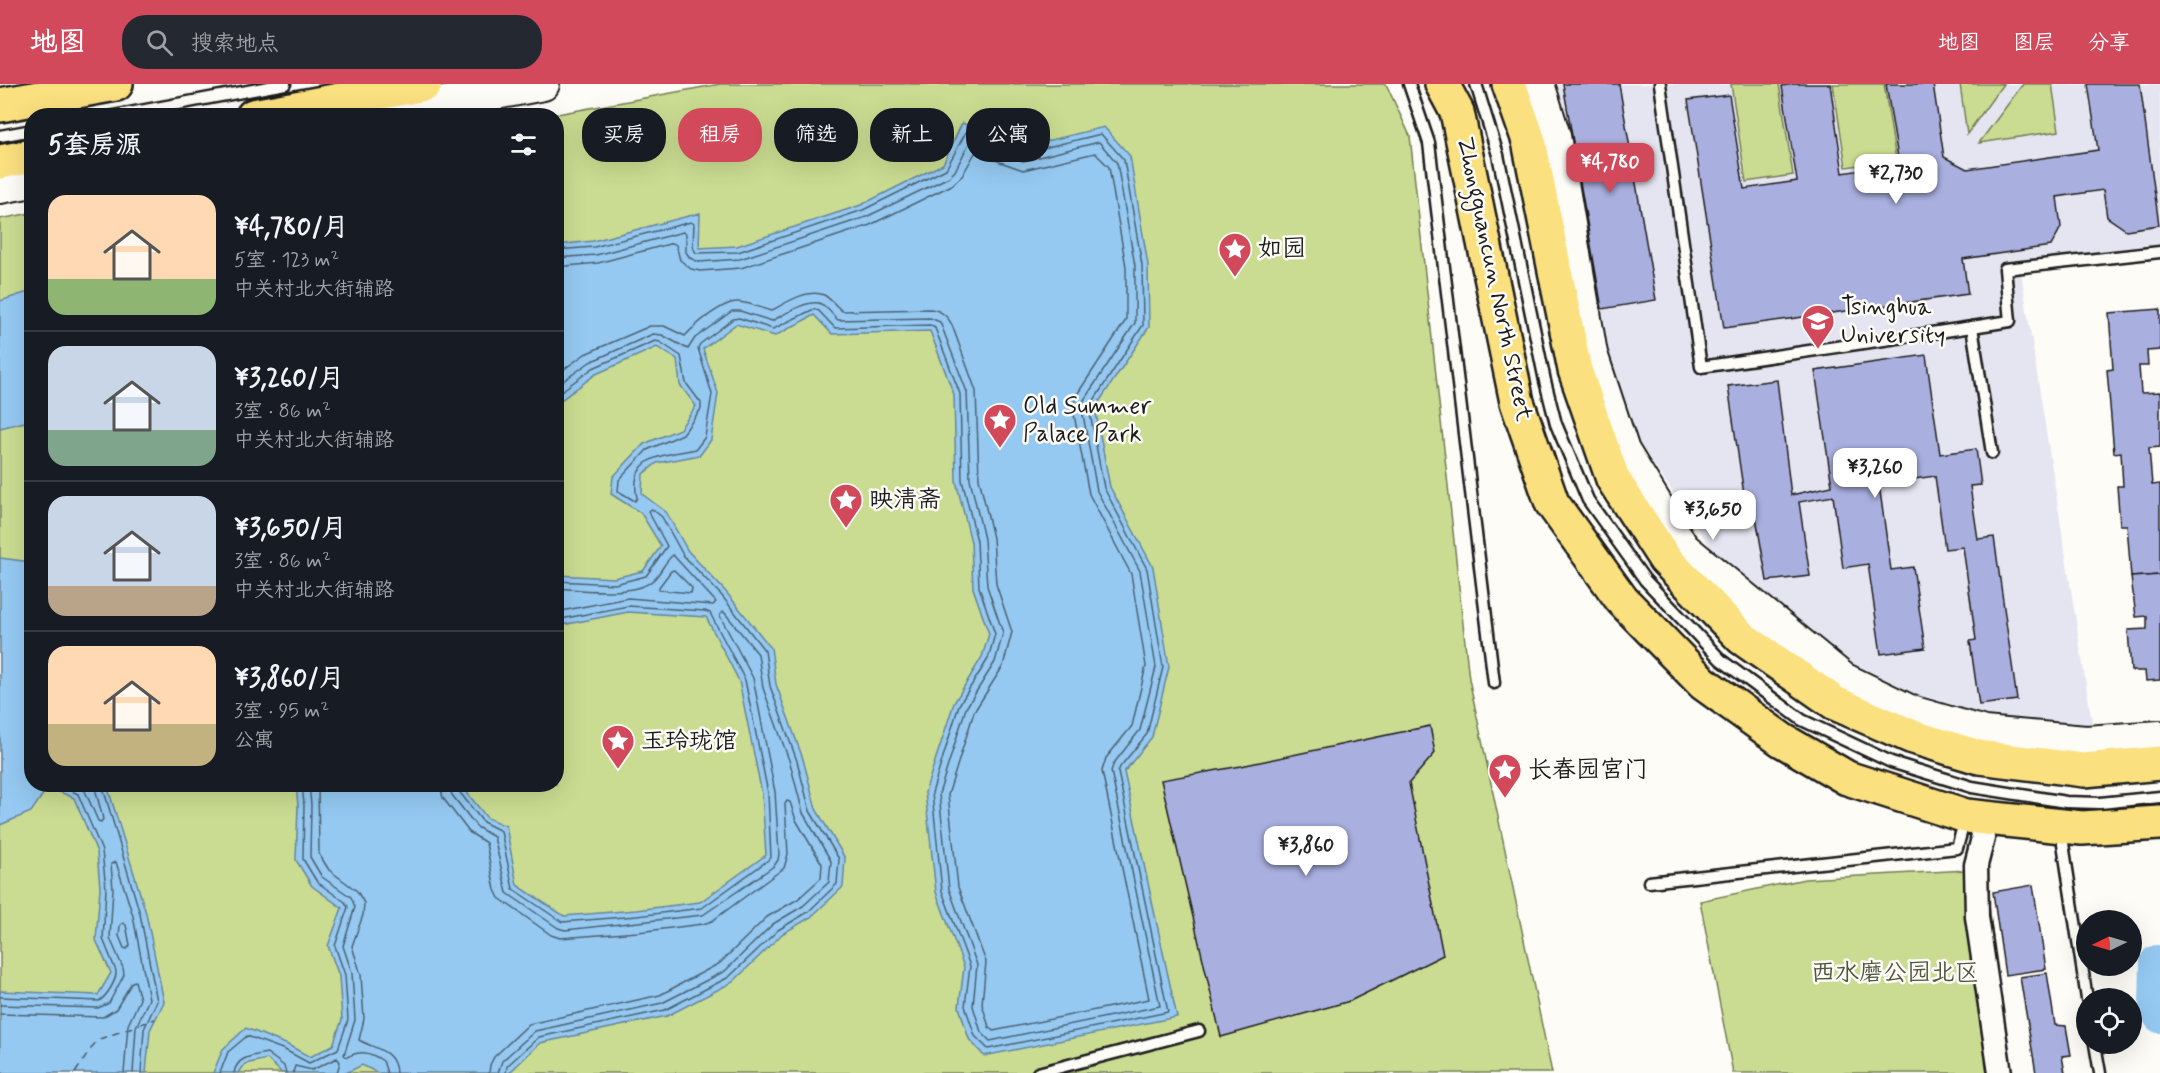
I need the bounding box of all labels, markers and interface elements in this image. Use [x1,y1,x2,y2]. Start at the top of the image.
search box [122,15,542,69]
text: 地图 [30,25,86,62]
icon: search [143,26,176,59]
text: 地图 [1938,29,1980,57]
text: 图层 [2013,29,2055,57]
text: 分享 [2088,29,2130,57]
text: 搜索地点 [191,30,279,58]
chip: 买房 [582,108,666,162]
chip: 租房 [678,108,762,162]
chip: 筛选 [774,108,858,162]
chip: 新上 [870,108,954,162]
chip: 公寓 [966,108,1050,162]
icon: filters [507,128,540,161]
text: 5套房源 [48,129,142,163]
street label: Zhongguancun North Street [1446,134,1539,425]
pin: ¥4,780 [1561,143,1659,194]
text: ¥4,780 [1580,149,1640,176]
pin: ¥2,730 [1847,154,1945,205]
text: ¥2,730 [1868,160,1924,187]
text: ¥4,780/月 [234,211,349,245]
icon: home [96,219,168,291]
place icon: 如园 [1217,231,1253,278]
place label: 如园 [1258,234,1306,265]
text: 5室 · 123 m² [234,247,339,274]
text: 中关村北大街辅路 [234,276,394,303]
place label: Tsinghua University [1841,292,1945,351]
school or university icon: Tsinghua University [1800,303,1836,350]
text: ¥3,260/月 [234,362,344,396]
icon: home [96,370,168,442]
place label: Old Summer Palace Park [1023,391,1152,450]
text: 3室 · 86 m² [234,398,331,425]
place icon: Old Summer Palace Park [982,402,1018,449]
text: 中关村北大街辅路 [234,427,394,454]
pin: ¥3,260 [1826,448,1924,499]
text: ¥3,260 [1847,454,1903,481]
place icon: 映清斋 [828,482,864,529]
place label: 映清斋 [869,485,941,516]
pin: ¥3,650 [1664,490,1762,541]
text: ¥3,650 [1684,496,1742,523]
text: ¥3,650/月 [234,512,347,546]
icon: home [96,520,168,592]
text: 3室 · 86 m² [234,548,331,575]
text: 中关村北大街辅路 [234,577,394,604]
text: ¥3,860/月 [234,662,345,696]
icon: home [96,670,168,742]
text: 3室 · 95 m² [234,698,329,725]
place icon: 玉玲珑馆 [600,723,636,770]
place label: 玉玲珑馆 [641,726,737,757]
text: 公寓 [234,727,274,754]
place icon: 长春园宫门 [1487,752,1523,799]
place label: 长春园宫门 [1528,755,1648,786]
pin: ¥3,860 [1257,826,1355,877]
text: ¥3,860 [1278,832,1334,859]
north arrow [2076,910,2142,976]
map controls [2076,910,2142,1054]
park label: 西水磨公园北区 [1811,958,1979,989]
button: locate [2076,988,2142,1054]

